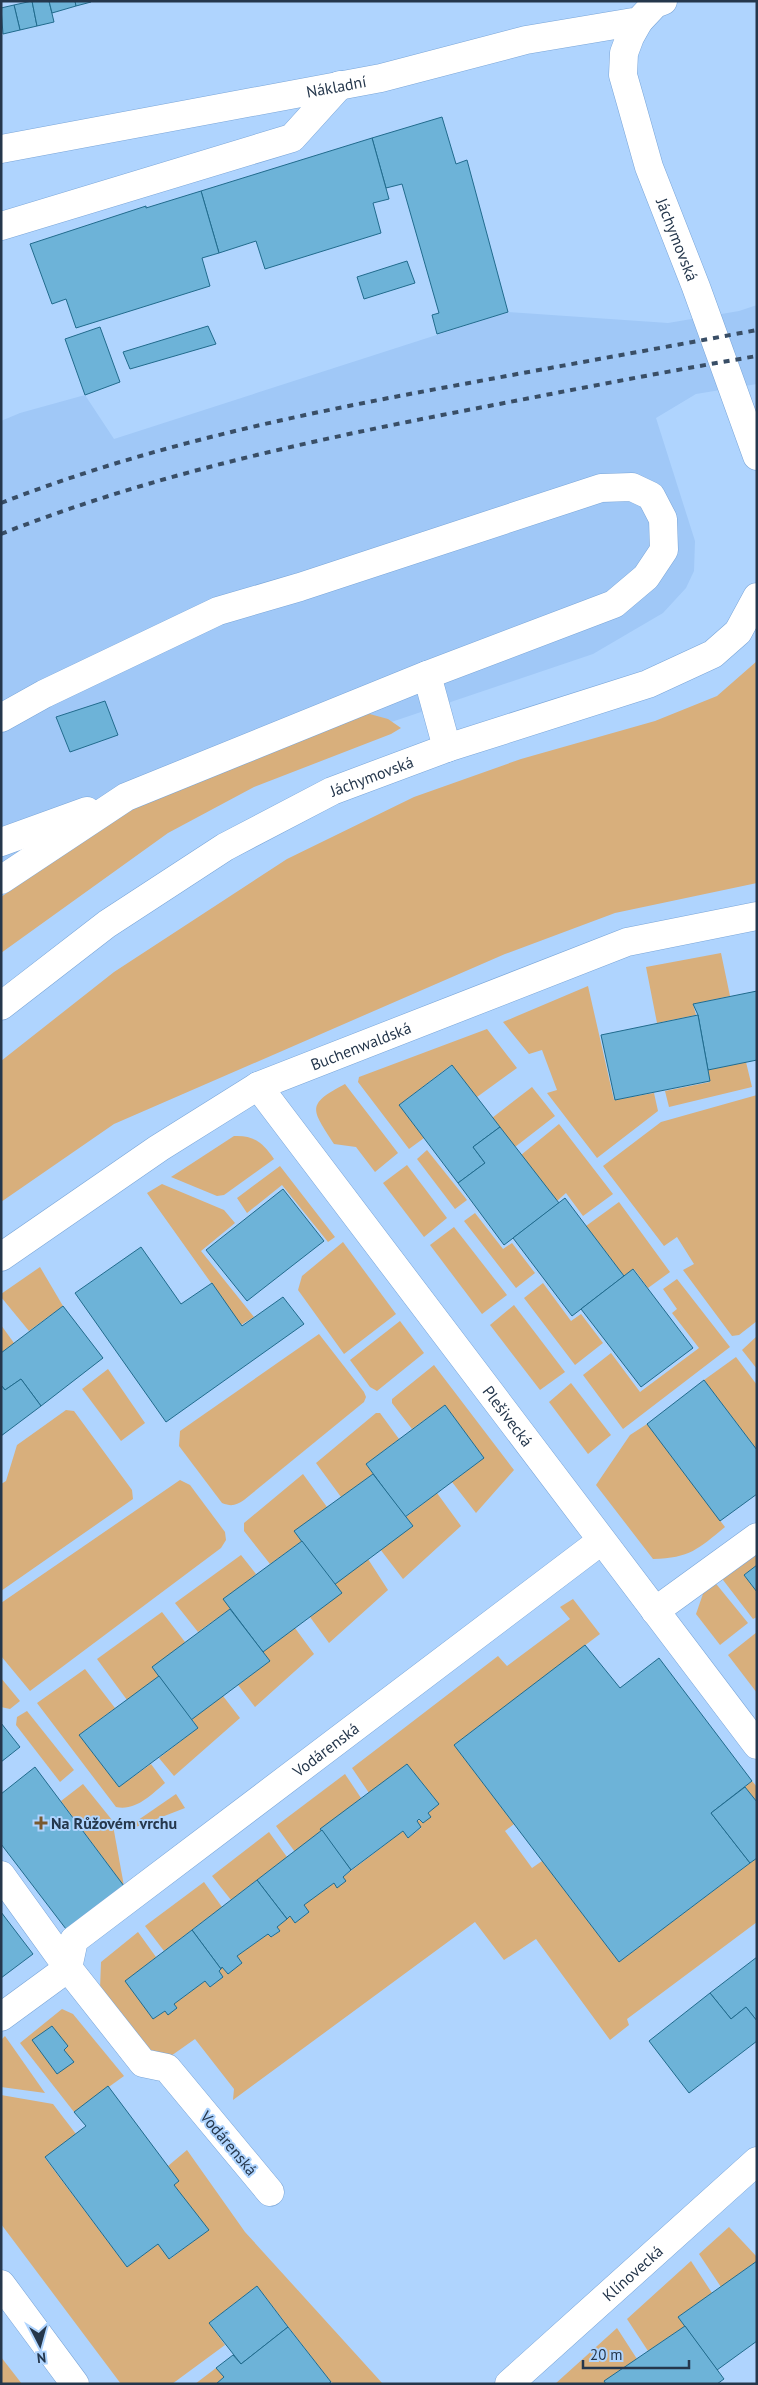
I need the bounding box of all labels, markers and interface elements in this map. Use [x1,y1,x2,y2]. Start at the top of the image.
street label: Nákladní [305,71,368,102]
street label: Jáchymovská [652,194,703,284]
street label: Jáchymovská [326,751,416,801]
street label: Buchenwaldská [308,1017,414,1075]
street label: Plešivecká [478,1382,537,1450]
street label: Vodárenská [288,1718,363,1782]
place label: Na Růžovém vrchu [51,1813,177,1833]
marker: Na Růžovém vrchu [35,1817,47,1829]
street label: Vodárenská [196,2106,262,2179]
street label: Klínovecká [598,2241,667,2305]
north arrow [15,2320,65,2370]
scale bar [583,2338,689,2370]
text: 20 m [590,2345,623,2364]
text: N [36,2348,47,2367]

